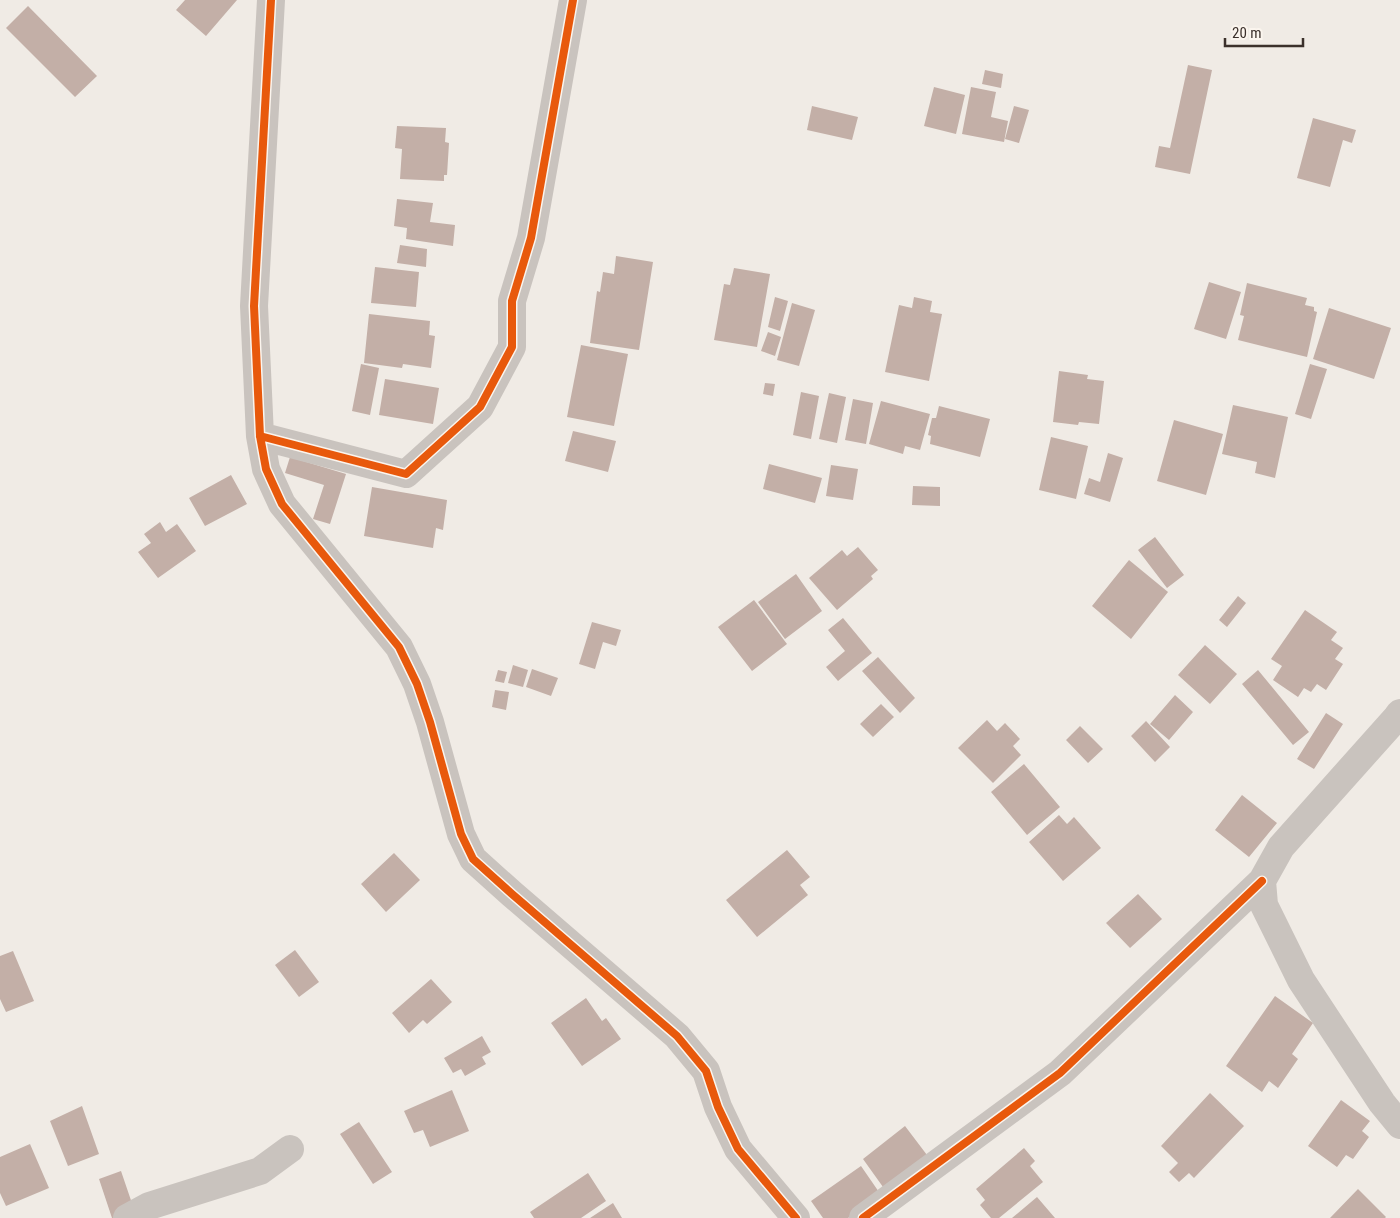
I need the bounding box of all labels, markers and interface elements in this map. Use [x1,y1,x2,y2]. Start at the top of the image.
scale bar [1225,15,1302,47]
text: 20 m [1232,24,1262,42]

